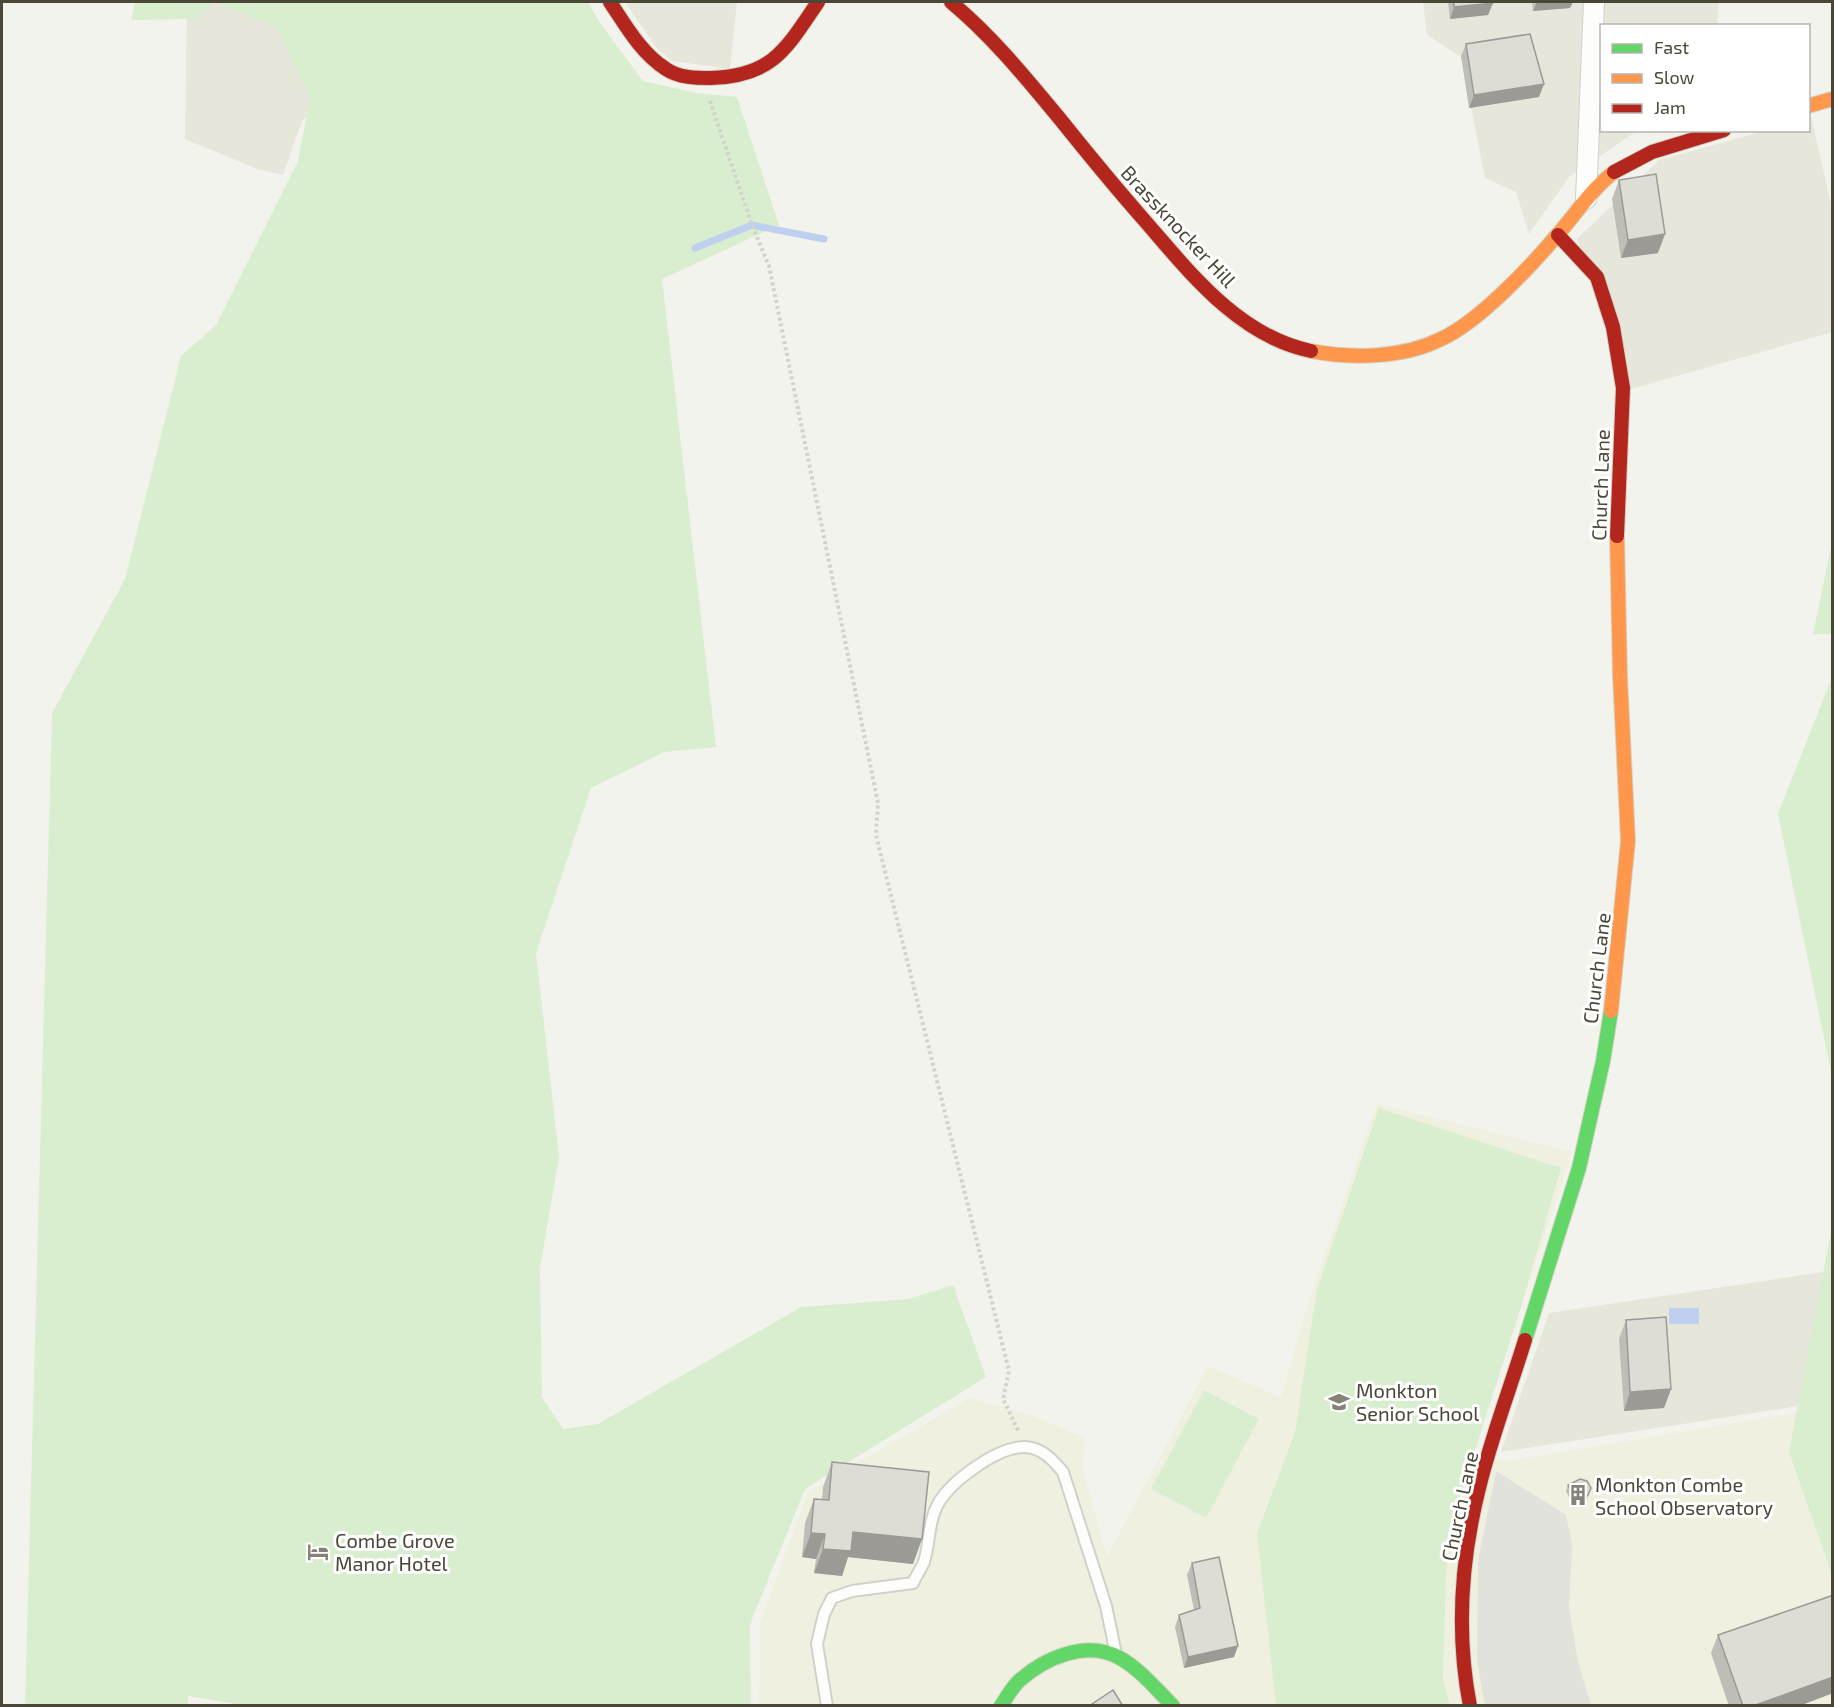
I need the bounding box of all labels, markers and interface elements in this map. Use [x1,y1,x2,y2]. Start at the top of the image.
legend [1600,24,1810,132]
text: Fast [1654,36,1689,58]
text: Slow [1654,66,1695,88]
text: Jam [1654,96,1686,118]
street label: Brassknocker Hill [1117,160,1242,292]
street label: Church Lane [1586,429,1614,541]
street label: Church Lane [1577,911,1615,1025]
place label: Monkton Senior School [1356,1378,1479,1425]
school or university icon: Monkton Senior School [1327,1390,1351,1414]
street label: Church Lane [1436,1449,1482,1563]
place label: Monkton Combe School Observatory [1595,1472,1773,1519]
building icon: Monkton Combe School Observatory [1566,1483,1590,1507]
place label: Combe Grove Manor Hotel [335,1528,455,1575]
hotel icon: Combe Grove Manor Hotel [306,1540,330,1564]

